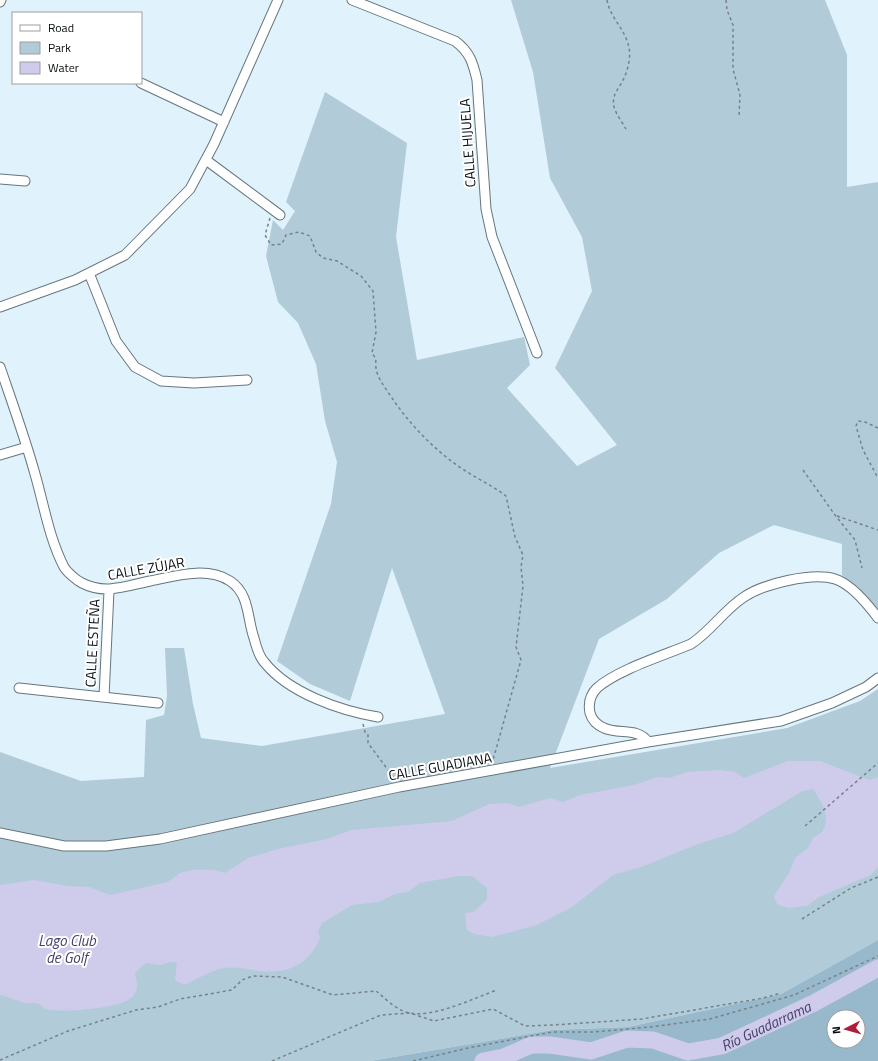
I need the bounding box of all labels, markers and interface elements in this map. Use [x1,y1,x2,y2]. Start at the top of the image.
legend [12,12,142,84]
text: Road [48,18,74,37]
text: Park [48,38,71,57]
text: Water [48,58,79,77]
street label: CALLE HIJUELA [453,97,481,188]
street label: CALLE ZÚJAR [106,551,186,585]
street label: CALLE ESTEÑA [79,598,105,688]
street label: CALLE GUADIANA [387,746,494,785]
water label: Lago Club de Golf [38,929,96,969]
water label: Río Guadarrama [717,994,816,1057]
north arrow [826,1009,866,1049]
text: N [828,1025,844,1035]

